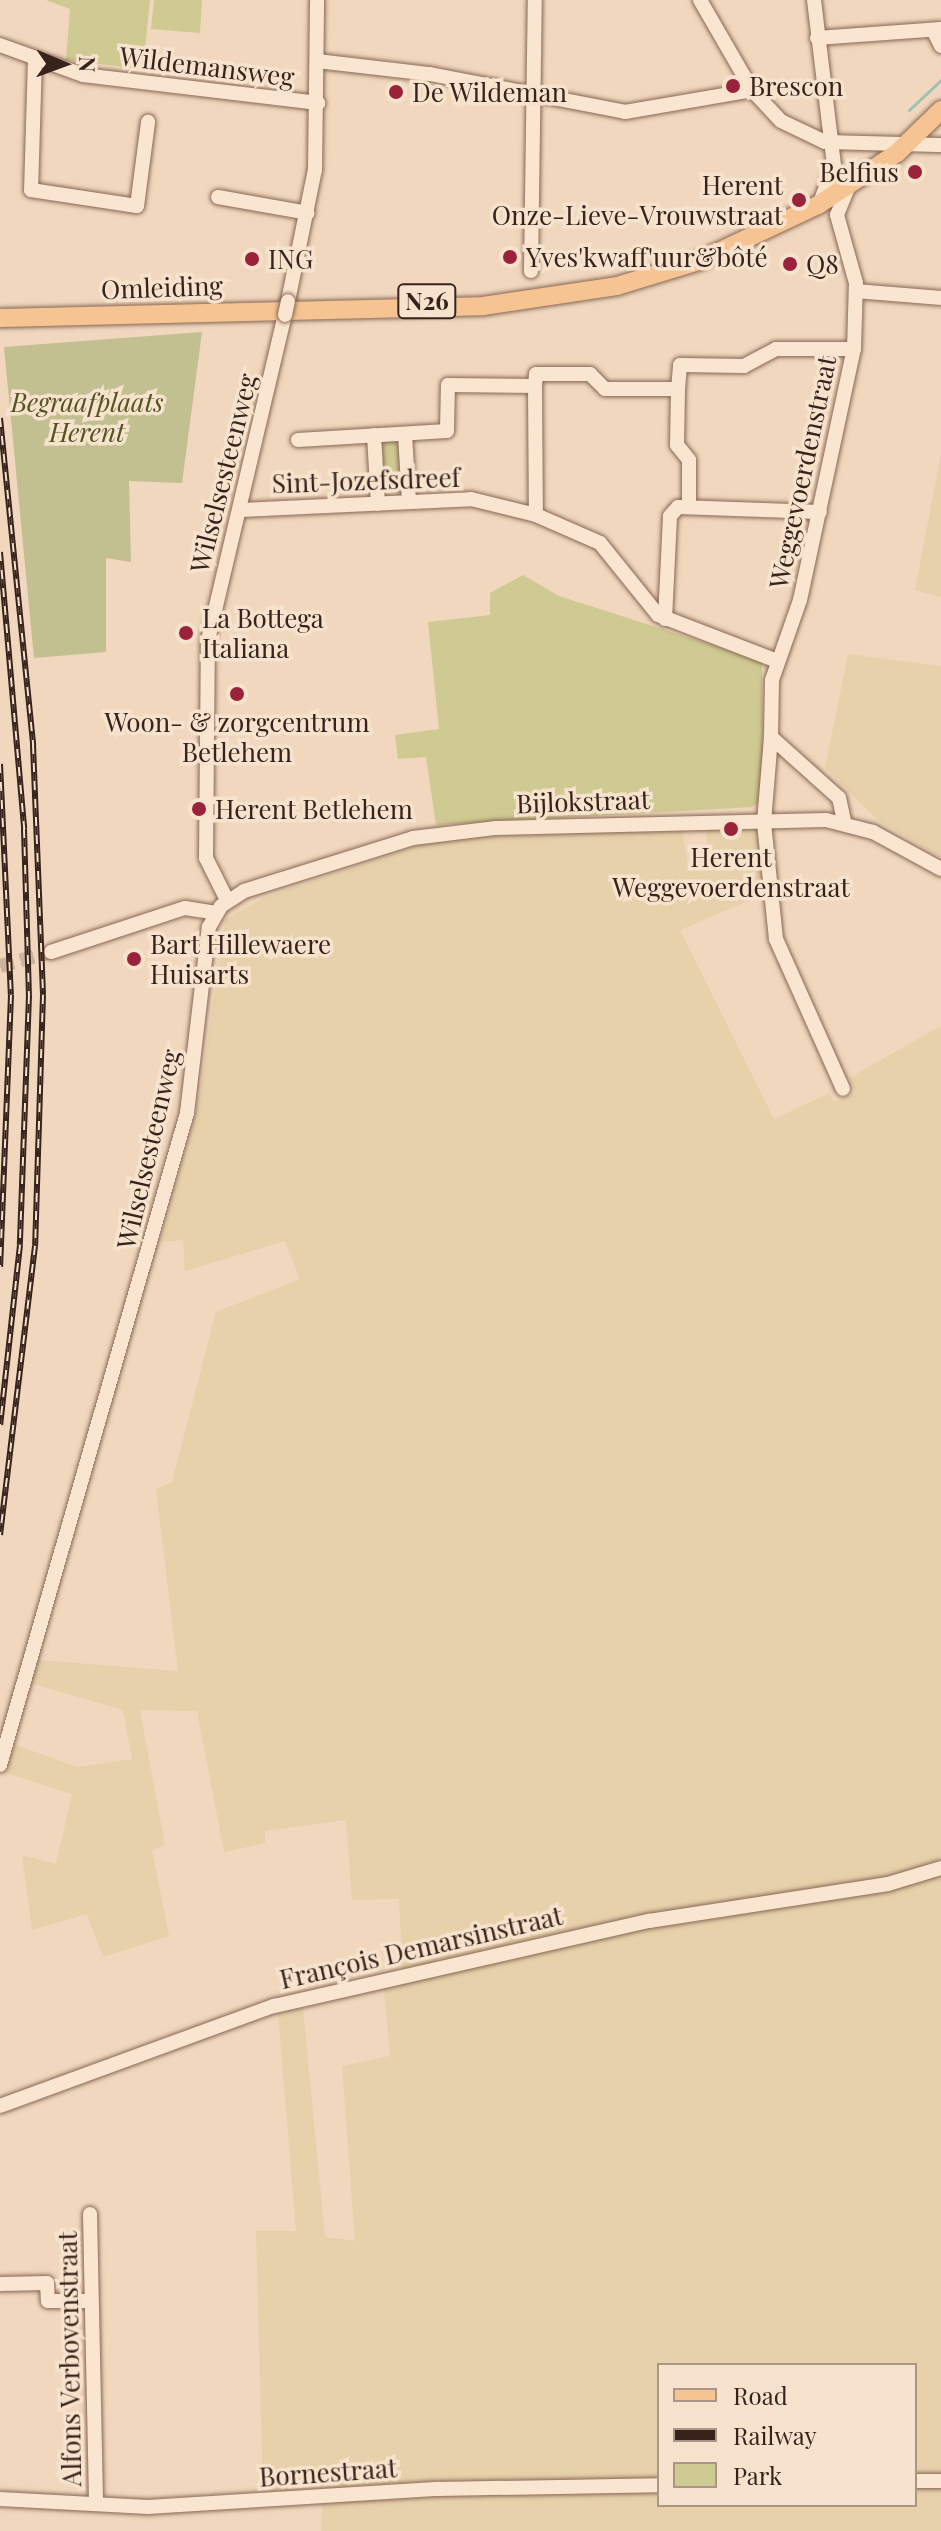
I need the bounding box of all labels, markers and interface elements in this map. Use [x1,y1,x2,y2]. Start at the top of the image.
north arrow [24,24,104,104]
street label: Wildemansweg [118,40,296,92]
text: N [73,56,103,73]
place label: Brescon [749,70,843,102]
place label: De Wildeman [412,76,568,108]
marker: Brescon [724,77,742,95]
marker: De Wildeman [387,83,405,101]
place label: Belfius [819,156,899,188]
marker: Belfius [906,163,924,181]
place label: Herent Onze-Lieve-Vrouwstraat [492,169,783,230]
marker: Herent Onze-Lieve-Vrouwstraat [790,191,808,209]
place label: Yves'kwaff'uur&bôté [526,241,768,273]
place label: ING [268,243,313,275]
marker: Yves'kwaff'uur&bôté [501,248,519,266]
place label: Q8 [806,248,839,280]
marker: ING [243,250,261,268]
marker: Q8 [781,255,799,273]
street label: Omleiding [100,269,224,305]
road number: N26 [397,281,457,321]
street label: Weggevoerdenstraat [762,353,842,591]
street label: Wilselsesteenweg [183,370,263,576]
park label: Begraafplaats Herent [11,386,163,448]
street label: Sint-Jozefsdreef [271,461,461,499]
place label: La Bottega Italiana [202,602,324,664]
marker: La Bottega Italiana [177,624,195,642]
marker: Woon- & zorgcentrum Betlehem [228,685,246,703]
place label: Woon- & zorgcentrum Betlehem [104,706,370,768]
street label: Bijlokstraat [516,783,650,819]
place label: Herent Betlehem [215,793,413,825]
marker: Herent Betlehem [190,800,208,818]
marker: Herent Weggevoerdenstraat [722,820,740,838]
place label: Herent Weggevoerdenstraat [612,841,850,902]
place label: Bart Hillewaere Huisarts [150,928,332,990]
marker: Bart Hillewaere Huisarts [125,950,143,968]
street label: Wilselsesteenweg [110,1046,186,1252]
street label: François Demarsinstraat [277,1899,565,1995]
street label: Alfons Verbovenstraat [51,2231,87,2487]
legend [657,2363,917,2507]
text: Road [733,2379,788,2411]
text: Railway [733,2419,817,2451]
street label: Bornestraat [258,2452,398,2492]
text: Park [733,2459,782,2491]

